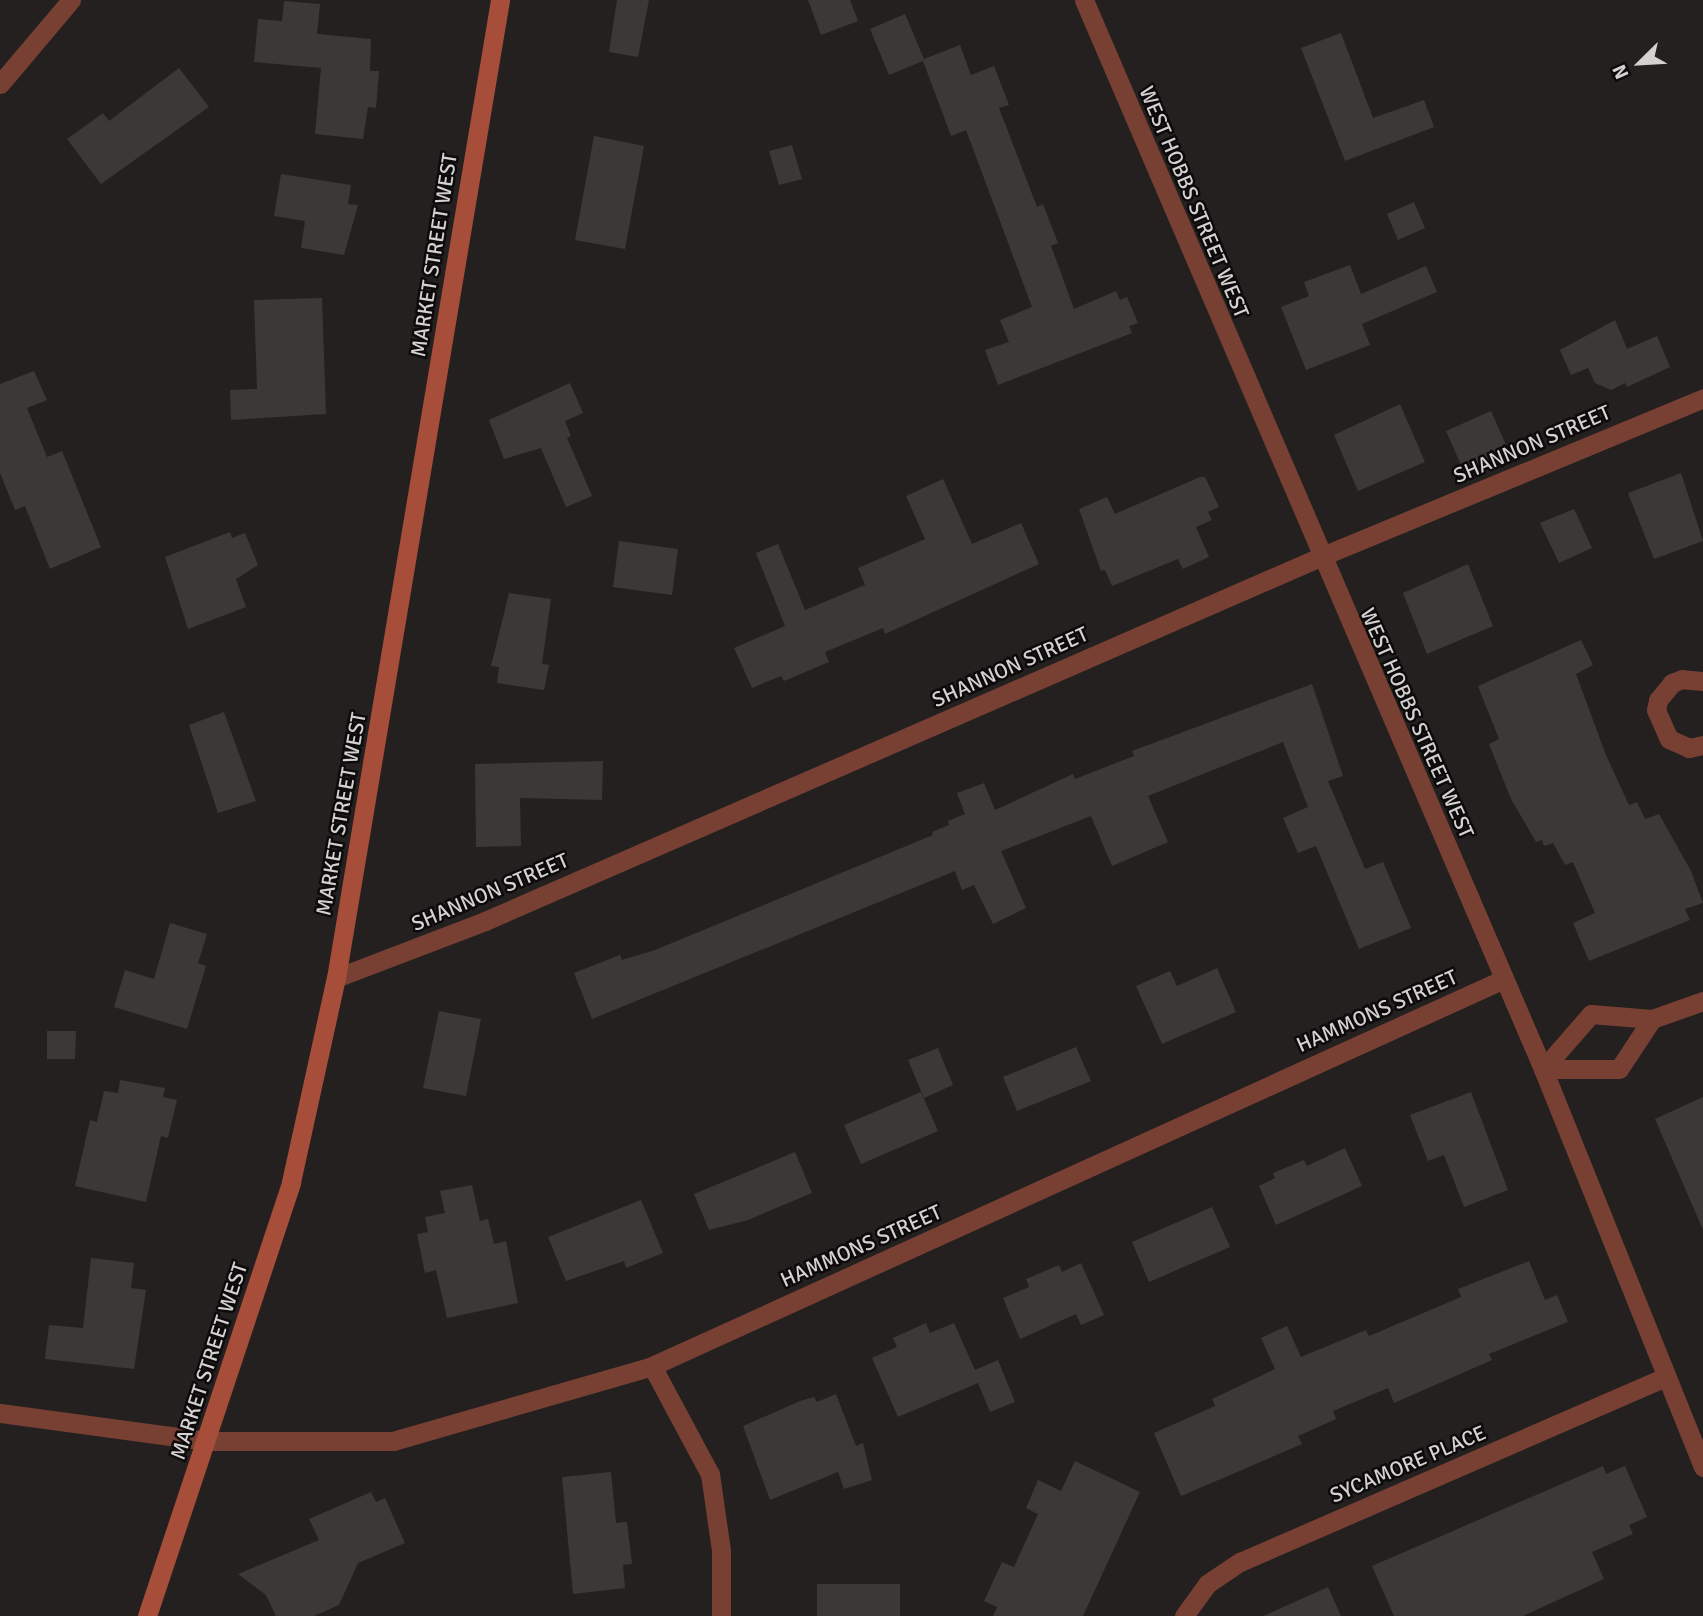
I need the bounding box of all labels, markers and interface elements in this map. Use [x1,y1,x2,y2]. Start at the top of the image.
north arrow [1605,28,1675,98]
text: N [1607,61,1634,82]
street label: WEST HOBBS STREET WEST [1134,82,1254,322]
street label: MARKET STREET WEST [405,151,463,359]
street label: SHANNON STREET [1450,400,1614,488]
street label: WEST HOBBS STREET WEST [1355,604,1479,842]
street label: SHANNON STREET [928,621,1092,713]
street label: MARKET STREET WEST [311,711,371,917]
street label: SHANNON STREET [408,848,572,936]
street label: HAMMONS STREET [1293,964,1461,1058]
street label: HAMMONS STREET [777,1199,945,1293]
street label: MARKET STREET WEST [165,1259,253,1463]
street label: SYCAMORE PLACE [1326,1420,1490,1508]

